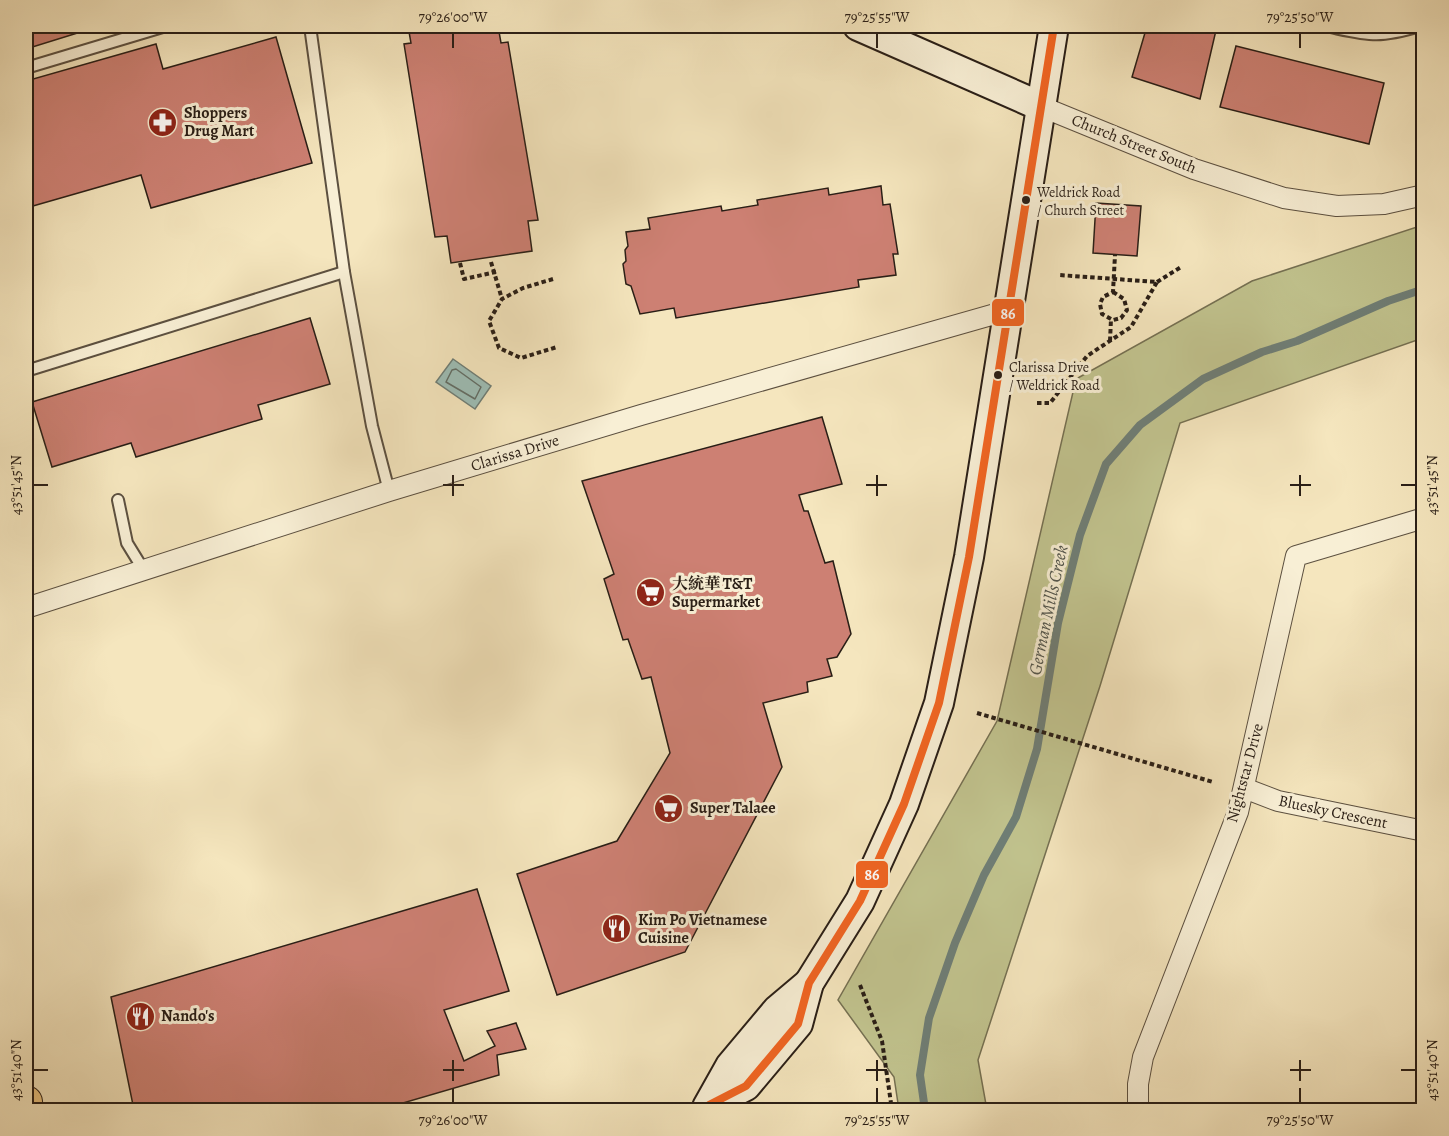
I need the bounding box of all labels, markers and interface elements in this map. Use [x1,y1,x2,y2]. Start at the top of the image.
text: 79°26'00"W [419,7,487,27]
text: 79°25'55"W [844,7,910,27]
text: 79°25'50"W [1267,7,1333,27]
place label: Shoppers Drug Mart [184,102,255,142]
pharmacy icon: Shoppers Drug Mart [147,106,179,138]
street label: Church Street South [1068,109,1200,179]
place label: Weldrick Road / Church Street [1036,183,1124,220]
marker: Weldrick Road / Church Street [1020,194,1032,206]
line badge: 86 [991,298,1025,327]
text: 86 [1000,303,1016,325]
place label: Clarissa Drive / Weldrick Road [1009,358,1100,395]
marker: Clarissa Drive / Weldrick Road [992,369,1004,381]
street label: Clarissa Drive [468,429,562,477]
text: 43°51'45"N [6,455,26,515]
text: 43°51'45"N [1422,455,1442,515]
water label: German Mills Creek [1023,543,1073,677]
place label: 大統華 T&T Supermarket [672,573,761,613]
supermarket icon: 大統華 T&T Supermarket [635,577,667,609]
street label: Nightstar Drive [1221,721,1269,825]
street label: Bluesky Crescent [1276,790,1390,834]
supermarket icon: Super Talaee [653,792,685,824]
place label: Super Talaee [690,797,776,819]
line badge: 86 [855,860,889,889]
text: 86 [864,864,880,886]
place label: Kim Po Vietnamese Cuisine [638,909,767,949]
restaurant icon: Kim Po Vietnamese Cuisine [601,913,633,945]
restaurant icon: Nando's [124,1000,156,1032]
place label: Nando's [161,1005,215,1027]
text: 43°51'40"N [6,1039,26,1101]
text: 43°51'40"N [1422,1039,1442,1101]
text: 79°26'00"W [419,1110,487,1130]
text: 79°25'55"W [844,1110,910,1130]
text: 79°25'50"W [1267,1110,1333,1130]

